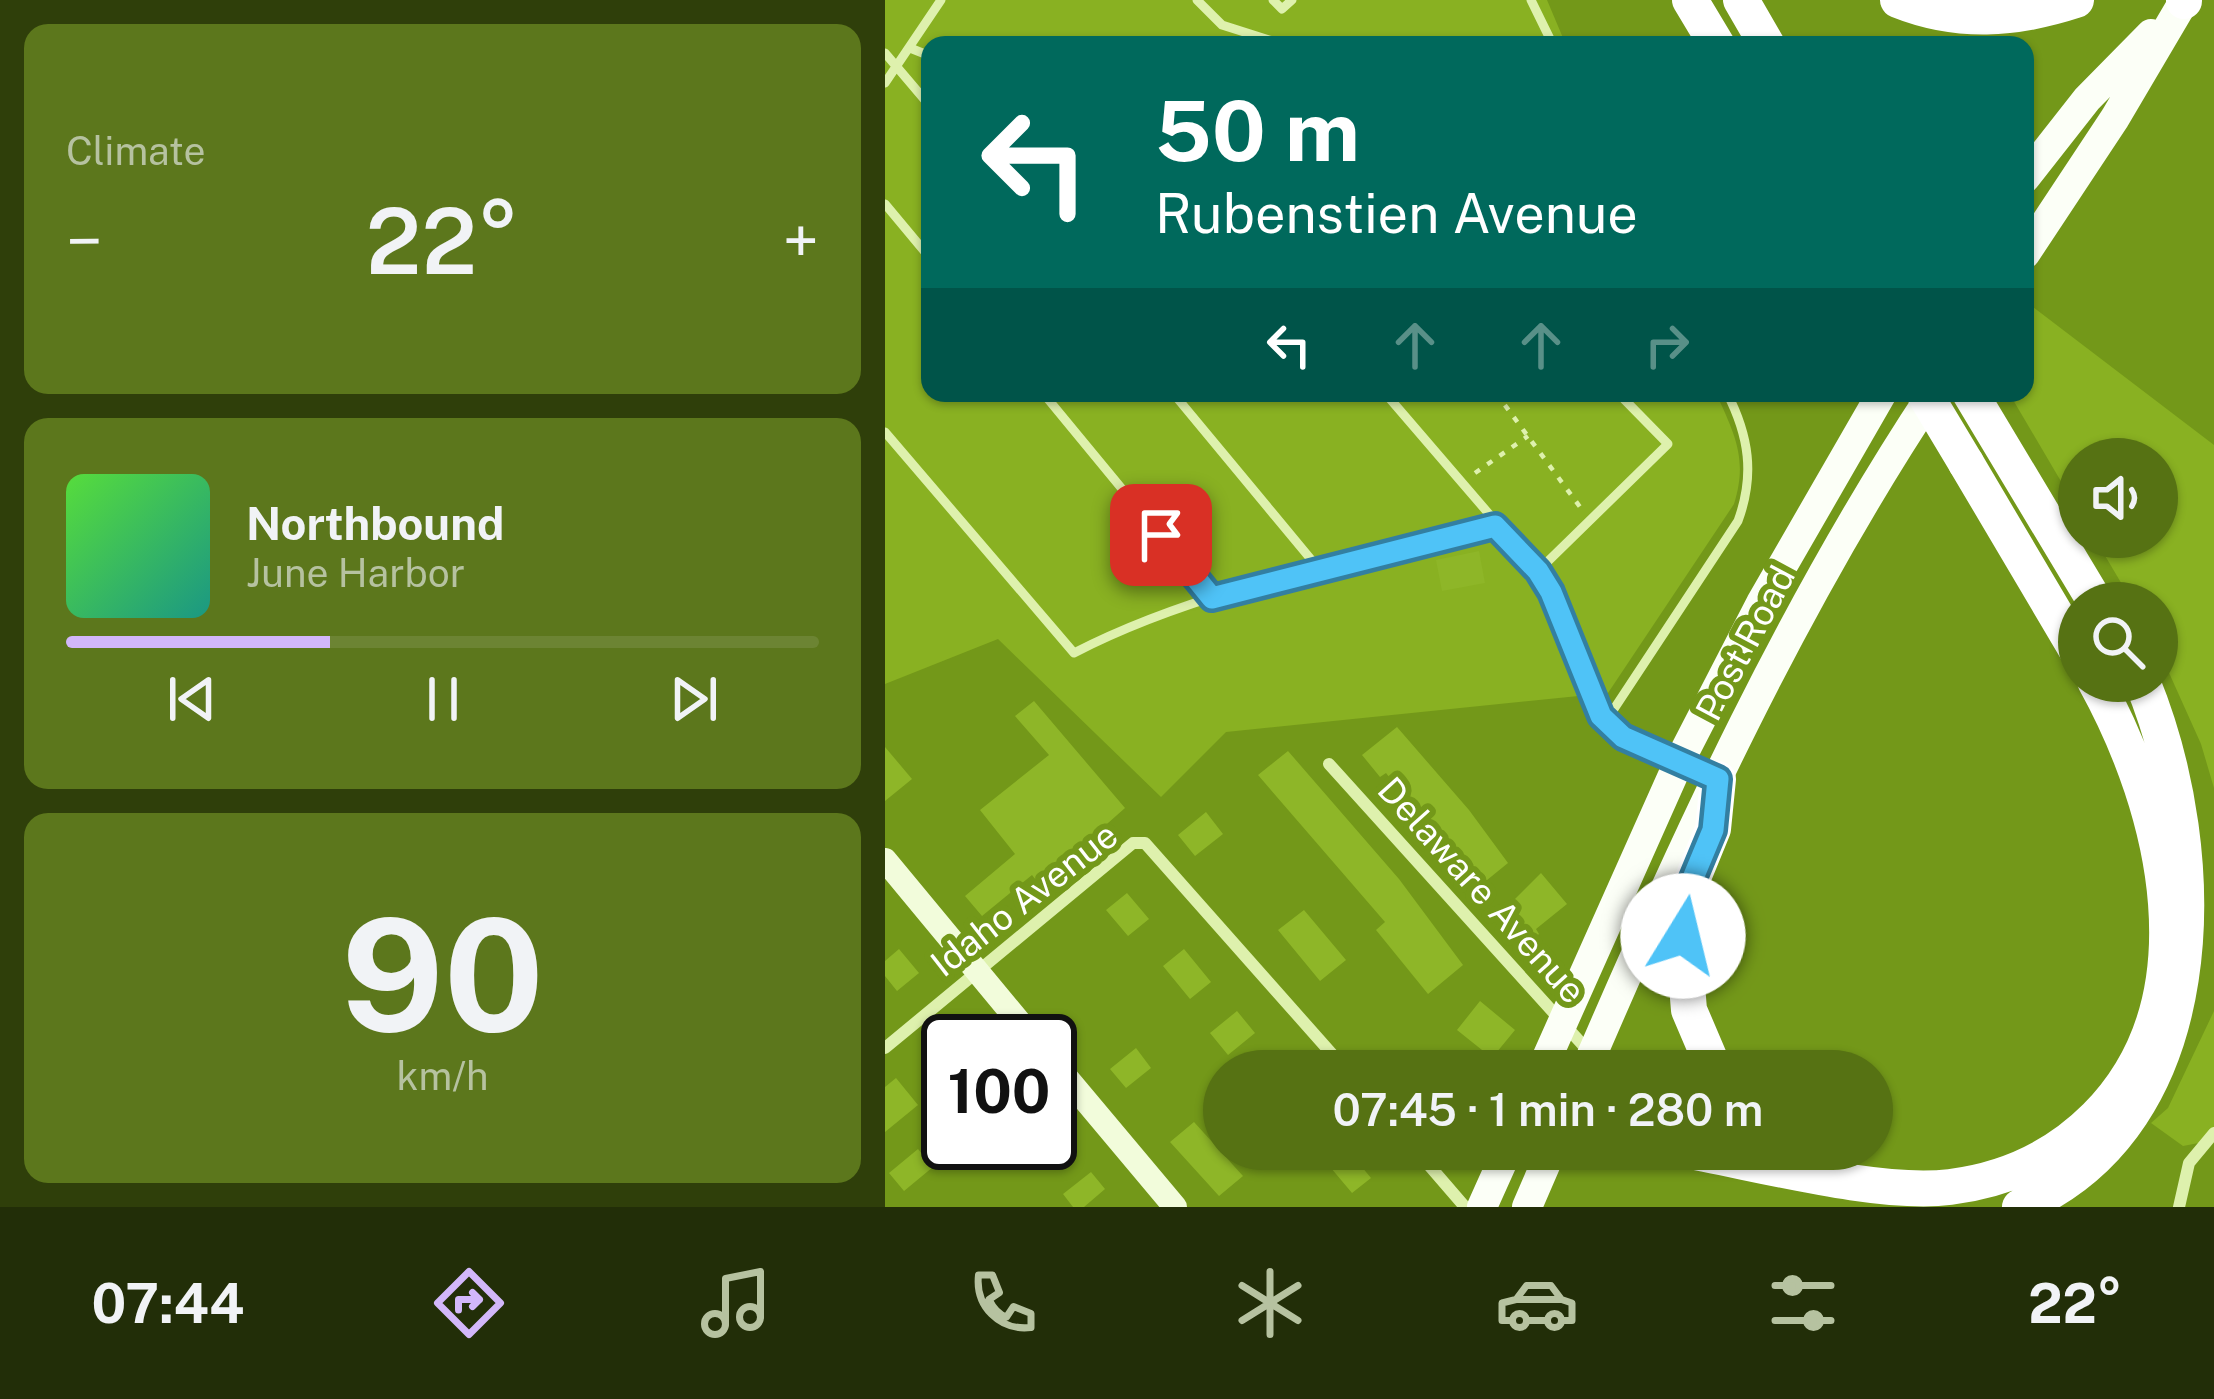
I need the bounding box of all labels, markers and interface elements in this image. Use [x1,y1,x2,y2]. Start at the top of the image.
text: 50 m [1155,81,1360,180]
icon: left [957,84,1113,240]
text: Climate [66,128,206,174]
text: Rubenstien Avenue [1155,182,1638,245]
text: 22° [366,188,519,294]
text: − [66,202,103,280]
text: + [782,202,819,280]
icon: left [1256,312,1322,378]
icon: ahead [1382,312,1448,378]
icon: ahead [1508,312,1574,378]
icon: right [1634,312,1700,378]
map controls [2058,438,2178,702]
button: sound [2058,438,2178,558]
pin [1110,484,1212,586]
text: Northbound [246,497,504,550]
icon: arrive [1128,502,1194,568]
text: June Harbor [246,550,465,596]
street label: Post Road [1687,559,1803,727]
button: search [2058,582,2178,702]
icon: previous [159,666,225,732]
icon: pause [410,666,476,732]
icon: next [661,666,727,732]
street label: Delaware Avenue [1370,768,1594,1012]
street label: Idaho Avenue [923,813,1125,985]
position arrow [1620,873,1746,999]
text: 90 [341,883,544,1066]
speed limit sign: 100 [921,1014,1077,1170]
text: km/h [397,1053,488,1099]
text: 07:45 · 1 min · 280 m [1332,1083,1764,1136]
icon: directions [427,1261,511,1345]
icon: music [694,1261,778,1345]
icon: phone [961,1261,1045,1345]
icon: climate [1228,1261,1312,1345]
icon: car [1495,1261,1579,1345]
icon: filters [1761,1261,1845,1345]
text: 07:44 [91,1272,244,1335]
text: 22° [2028,1272,2122,1335]

